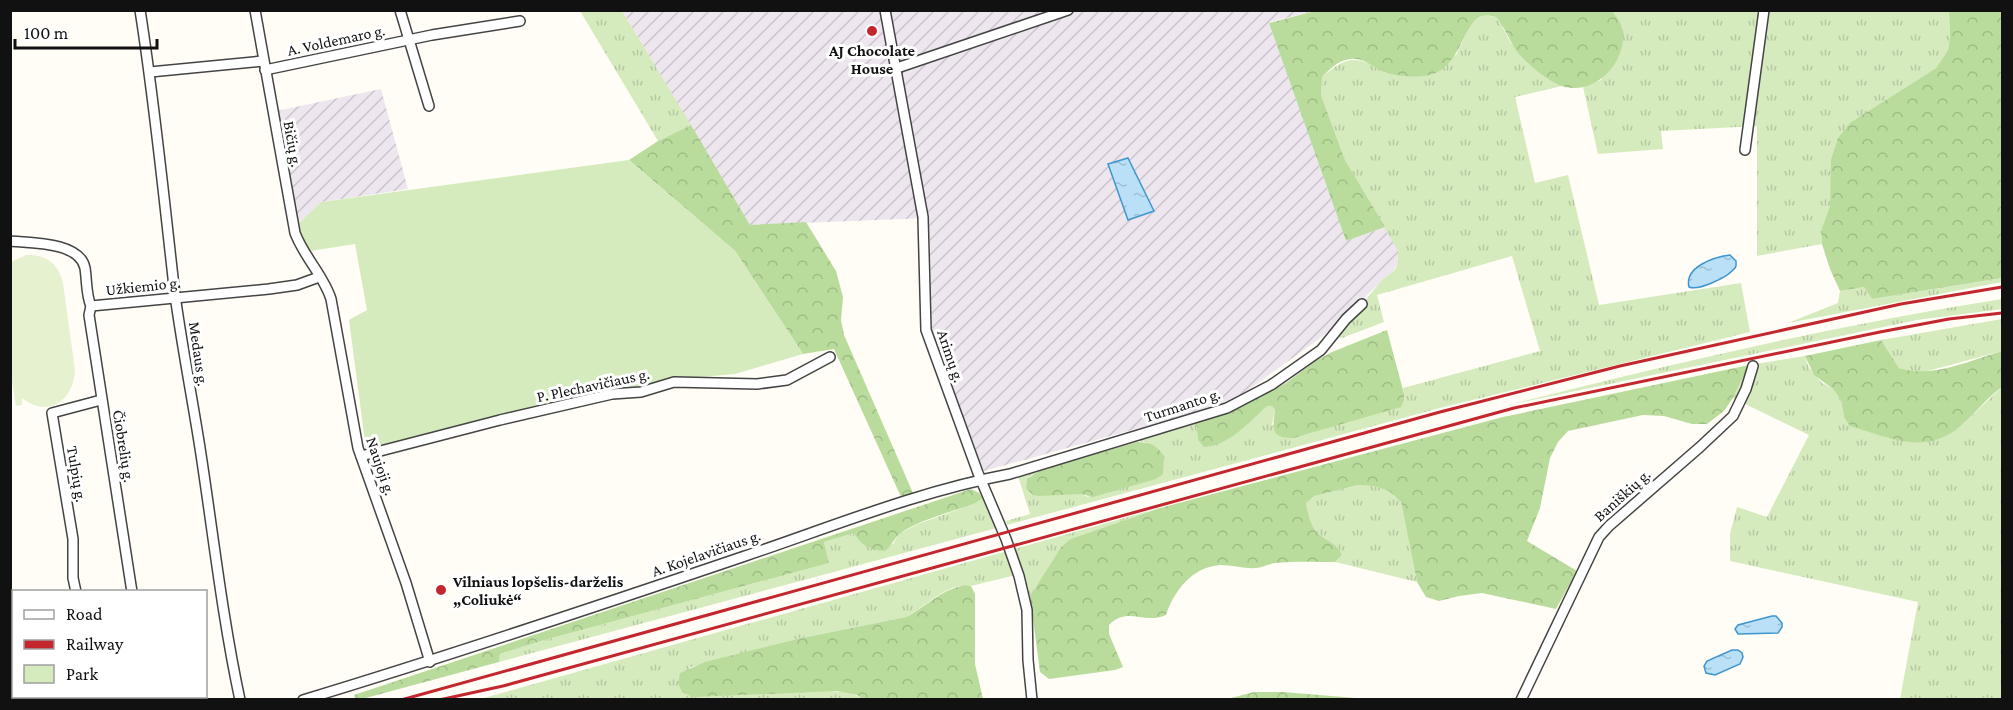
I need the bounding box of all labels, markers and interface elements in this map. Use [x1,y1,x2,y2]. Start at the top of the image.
scale bar [15,12,158,50]
street label: A. Voldemaro g. [286,21,387,60]
text: 100 m [24,23,69,43]
marker: AJ Chocolate House [865,24,879,38]
place label: AJ Chocolate House [828,42,916,77]
street label: Bičių g. [280,120,305,169]
street label: Užkiemio g. [105,274,181,299]
street label: Medaus g. [185,321,212,388]
street label: Arimų g. [933,327,968,385]
street label: P. Plechavičiaus g. [535,365,651,406]
street label: Turmanto g. [1142,385,1222,426]
street label: Čiobrelių g. [109,409,138,484]
street label: Naujoji g. [362,435,399,498]
street label: Tulpių g. [63,445,90,503]
street label: Baniškių g. [1590,465,1654,525]
street label: A. Kojelavičiaus g. [649,526,763,581]
place label: Vilniaus lopšelis-darželis „Coliukė“ [452,573,624,608]
marker: Vilniaus lopšelis-darželis „Coliukė“ [434,583,448,597]
legend [12,590,207,698]
text: Road [66,604,103,624]
text: Railway [66,634,124,654]
text: Park [66,664,98,684]

